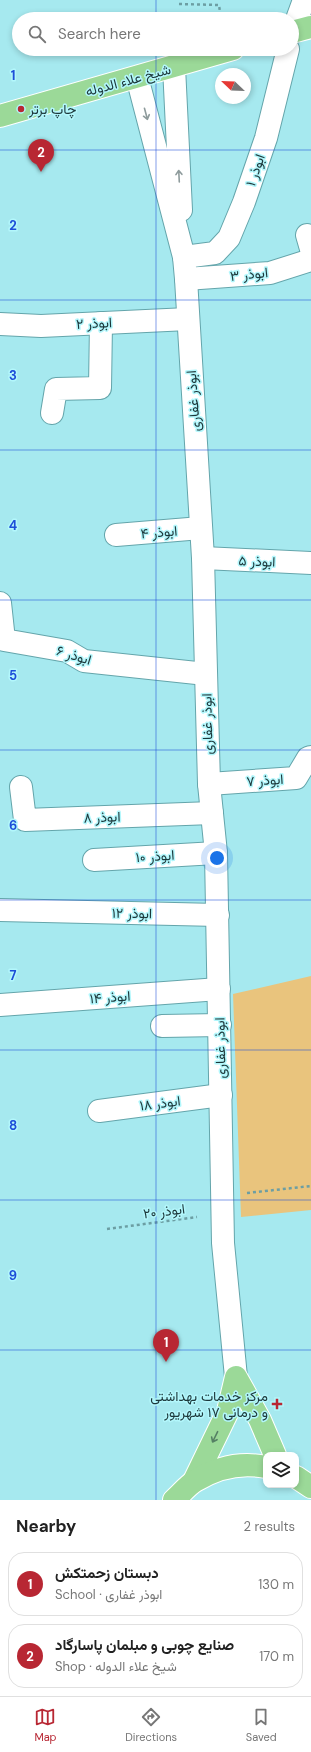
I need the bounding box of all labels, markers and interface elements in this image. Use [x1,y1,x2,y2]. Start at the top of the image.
search box [12,12,299,56]
icon: search [26,23,48,45]
text: Search here [58,24,141,44]
street label: شیخ علاء الدوله [83,60,173,102]
text: 1 [11,67,15,84]
north arrow [215,68,251,104]
place label: چاپ برتر [28,100,76,119]
marker: چاپ برتر [16,104,26,114]
one-way arrow [143,108,151,121]
pin: 2 [28,139,54,172]
street label: ابوذر ۱ [241,152,269,188]
one-way arrow [176,170,183,183]
text: 2 [9,217,17,234]
street label: ابوذر ۳ [229,263,269,285]
street label: ابوذر ۲ [75,313,113,333]
text: 3 [9,367,17,384]
street label: ابوذر غفاری [182,370,204,432]
text: 4 [9,517,17,534]
street label: ابوذر ۴ [140,521,178,543]
street label: ابوذر ۵ [238,551,276,571]
street label: ابوذر ۶ [54,641,94,669]
text: 5 [9,667,17,684]
street label: ابوذر غفاری [197,693,217,755]
street label: ابوذر ۷ [246,770,284,790]
street label: ابوذر ۸ [83,807,121,827]
text: 6 [9,817,17,834]
street label: ابوذر ۱۰ [135,846,175,866]
your location [207,848,227,868]
street label: ابوذر ۱۲ [112,904,152,922]
text: 7 [10,967,17,984]
street label: ابوذر ۱۴ [89,987,131,1007]
street label: ابوذر غفاری [210,1017,230,1079]
street label: ابوذر ۱۸ [138,1092,182,1114]
text: 8 [9,1117,17,1134]
street label: ابوذر ۲۰ [142,1200,186,1222]
text: 9 [9,1267,17,1284]
pin: 1 [153,1329,179,1362]
place label: مرکز خدمات بهداشتی و درمانی ۱۷ شهریور [150,1387,268,1421]
marker: مرکز خدمات بهداشتی و درمانی ۱۷ شهریور [271,1398,283,1410]
one-way arrow [211,1431,218,1443]
map controls [263,1452,299,1488]
button: layers [263,1452,299,1488]
text: Nearby [16,1515,76,1537]
text: 2 results [244,1518,295,1535]
text: دبستان زحمتکش [55,1563,159,1583]
text: 1 [28,1576,32,1593]
text: 130 m [258,1576,294,1593]
text: School · ابوذر غفاری [55,1586,162,1603]
text: صنایع چوبی و مبلمان پاسارگاد [55,1635,234,1655]
text: 2 [26,1648,34,1665]
text: 170 m [259,1648,294,1665]
text: Shop · شیخ علاء الدوله [55,1658,177,1675]
tab: Map [34,1706,57,1744]
tab: Directions [125,1706,177,1744]
tab: Saved [246,1706,277,1744]

